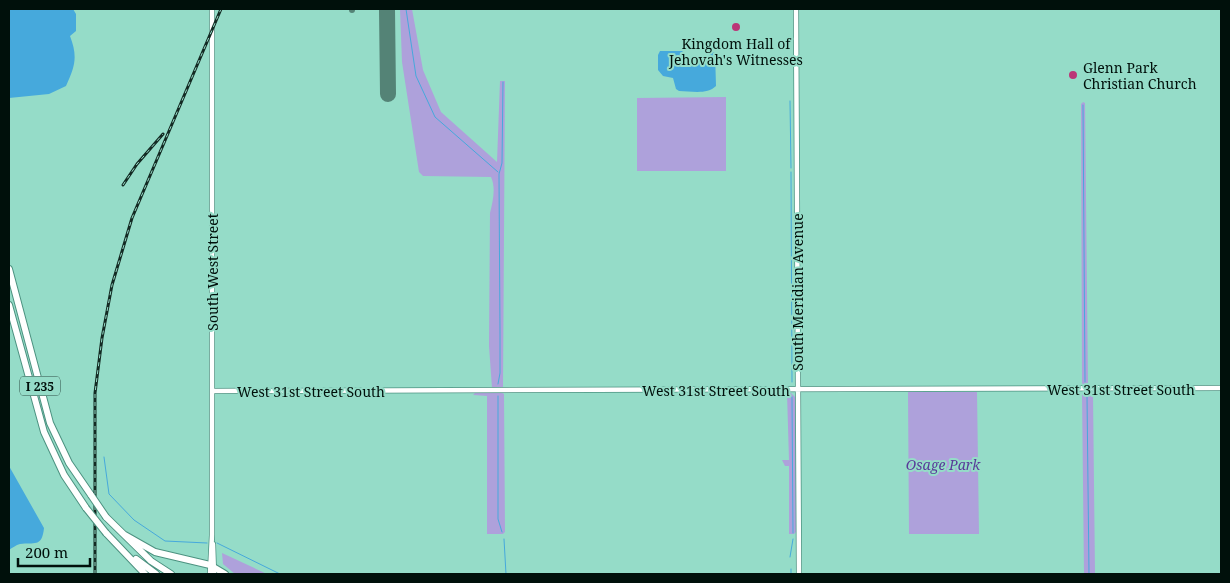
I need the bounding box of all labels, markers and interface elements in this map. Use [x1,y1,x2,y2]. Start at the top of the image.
marker: Kingdom Hall of Jehovah's Witnesses [730,21,742,33]
place label: Kingdom Hall of Jehovah's Witnesses [668,34,803,69]
place label: Glenn Park Christian Church [1083,58,1197,93]
marker: Glenn Park Christian Church [1067,69,1079,81]
street label: South West Street [203,213,222,331]
street label: South Meridian Avenue [788,213,807,371]
road number: I 235 [20,376,60,396]
street label: West 31st Street South [1047,380,1195,399]
street label: West 31st Street South [642,381,790,400]
street label: West 31st Street South [237,382,385,401]
park label: Osage Park [906,455,981,474]
scale bar [18,536,90,568]
text: 200 m [25,542,68,562]

